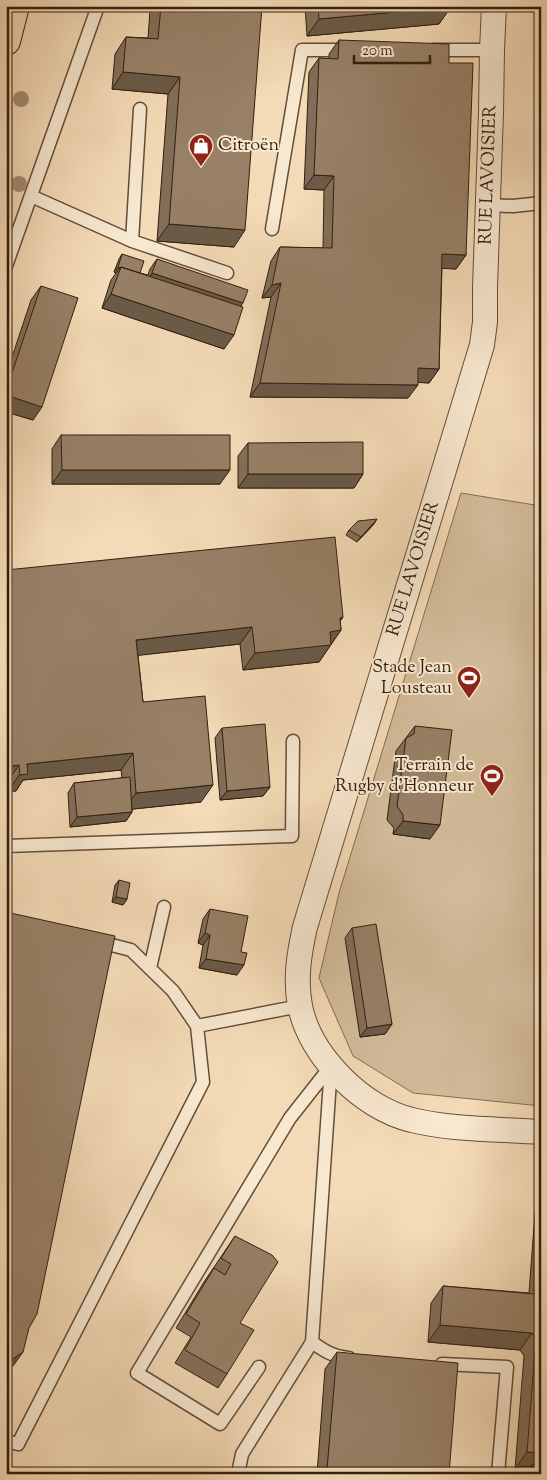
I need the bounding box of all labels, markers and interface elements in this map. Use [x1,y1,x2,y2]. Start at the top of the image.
scale bar [354,32,431,64]
text: 20 m [362,41,393,62]
street label: RUE LAVOISIER [474,105,504,245]
shop icon: Citroën [188,133,214,167]
place label: Citroën [218,133,279,159]
street label: RUE LAVOISIER [381,498,447,640]
place label: Stade Jean Lousteau [372,655,452,702]
sports icon: Stade Jean Lousteau [456,665,482,699]
place label: Terrain de Rugby d'Honneur [335,753,474,800]
sports icon: Terrain de Rugby d'Honneur [479,763,505,797]

